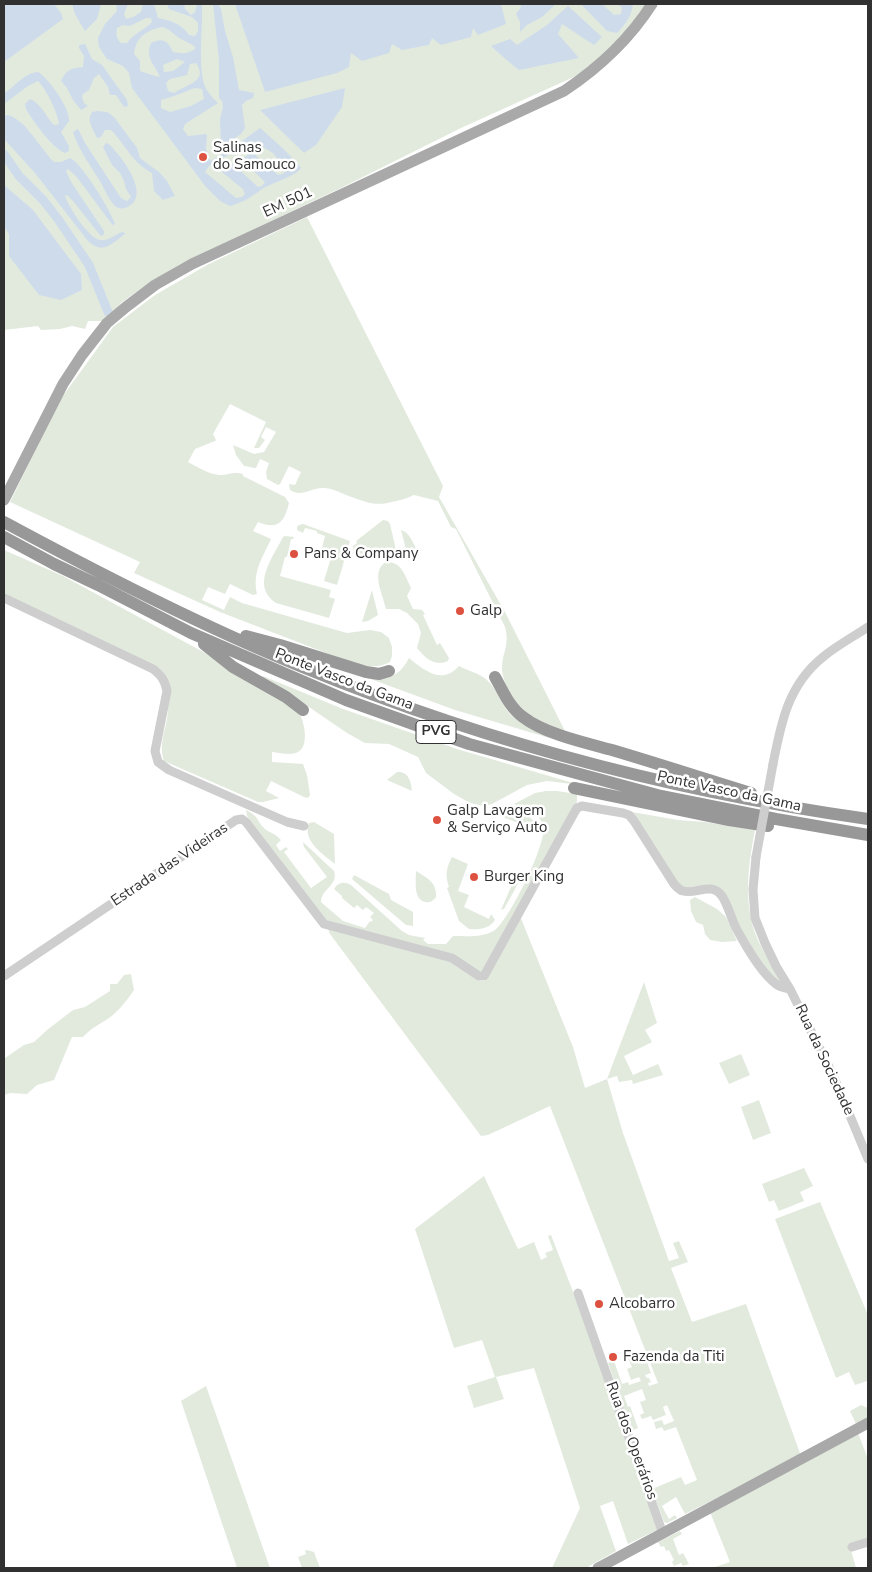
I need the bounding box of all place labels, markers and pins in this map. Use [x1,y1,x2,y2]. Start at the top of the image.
place label: Salinas do Samouco [213,139,296,174]
marker: Salinas do Samouco [197,151,209,163]
place label: Pans & Company [304,545,419,563]
marker: Pans & Company [288,548,300,560]
place label: Galp [470,602,502,620]
marker: Galp [454,605,466,617]
place label: Galp Lavagem & Serviço Auto [447,802,547,837]
marker: Galp Lavagem & Serviço Auto [431,814,443,826]
place label: Burger King [484,868,564,886]
marker: Burger King [468,871,480,883]
place label: Alcobarro [609,1295,675,1313]
marker: Alcobarro [593,1298,605,1310]
place label: Fazenda da Titi [623,1348,725,1366]
marker: Fazenda da Titi [607,1351,619,1363]

